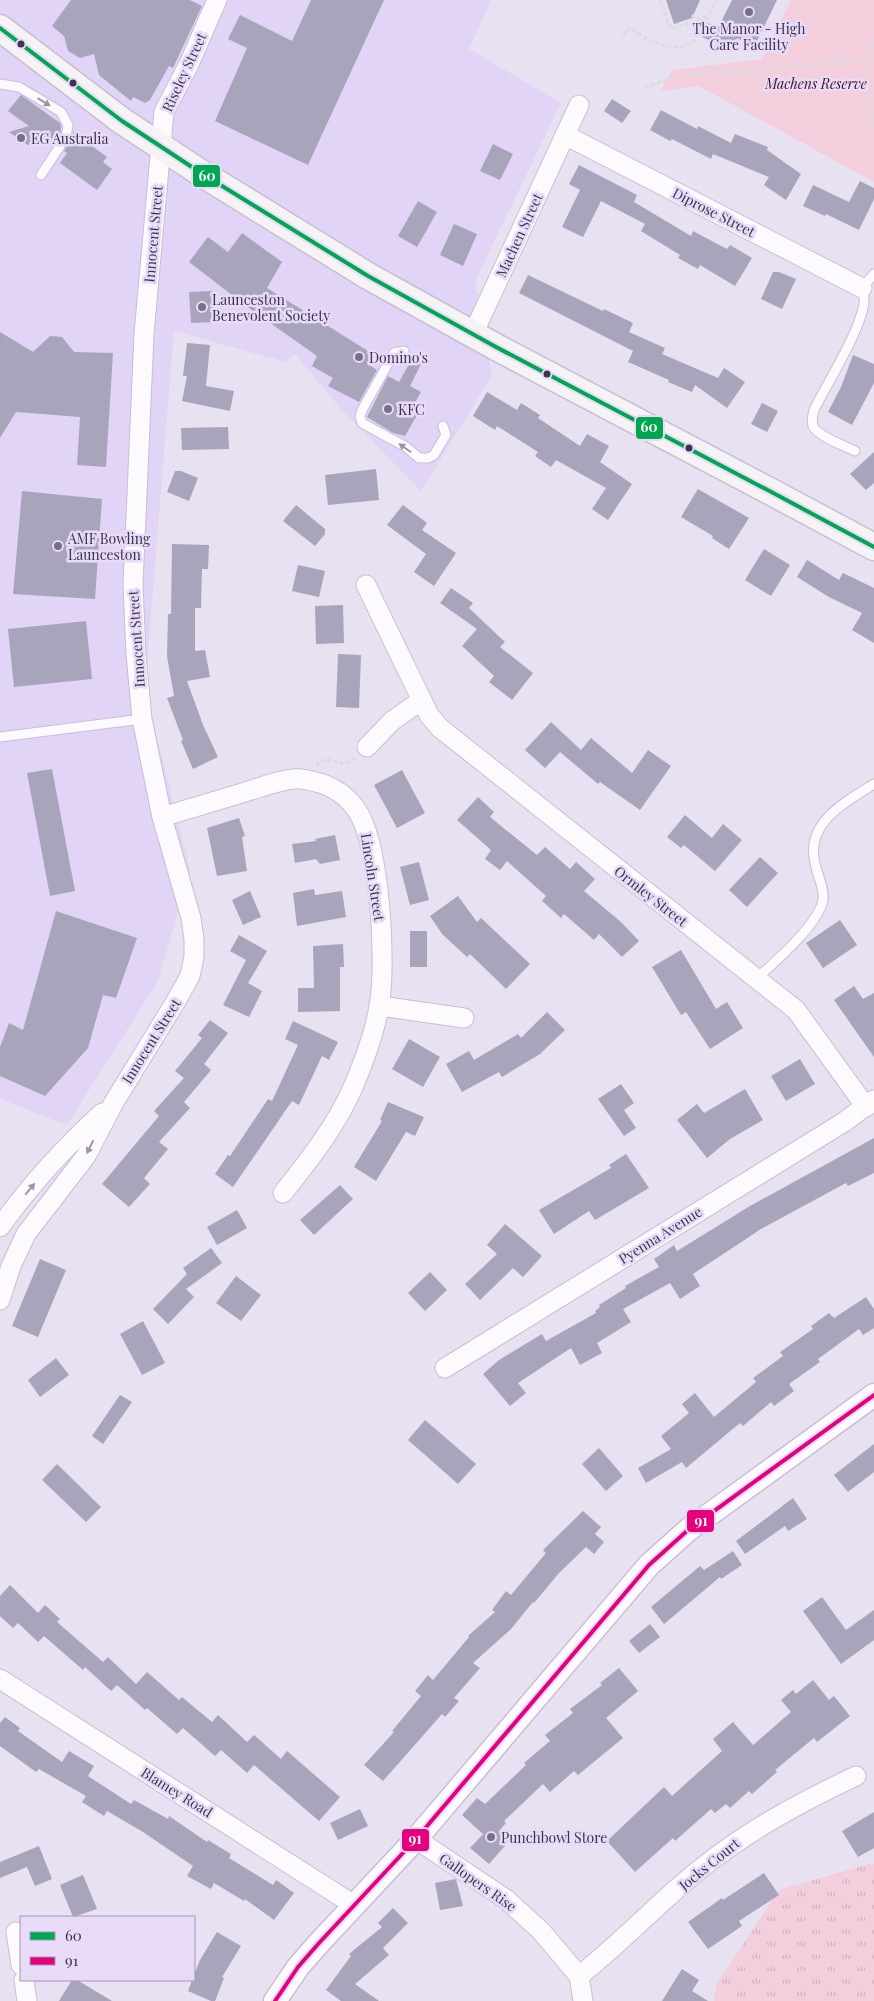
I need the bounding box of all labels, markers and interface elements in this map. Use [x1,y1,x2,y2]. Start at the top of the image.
marker: The Manor - High Care Facility [743,6,755,18]
place label: The Manor - High Care Facility [693,19,806,54]
street label: Riseley Street [157,28,211,115]
unlabelled marker [16,39,26,49]
park label: Machens Reserve [764,74,867,93]
unlabelled marker [68,78,78,88]
one-way arrow [37,98,52,106]
place label: EG Australia [31,129,108,148]
marker: EG Australia [15,132,27,144]
line badge: 60 [192,164,221,188]
text: 60 [199,166,215,185]
street label: Diprose Street [669,183,760,241]
street label: Innocent Street [139,184,167,283]
street label: Machen Street [491,189,547,280]
place label: Launceston Benevolent Society [212,290,330,325]
marker: Launceston Benevolent Society [196,301,208,313]
place label: Domino's [369,348,428,367]
marker: Domino's [353,351,365,363]
unlabelled marker [542,369,552,379]
place label: KFC [398,400,425,419]
marker: KFC [382,403,394,415]
line badge: 60 [635,416,664,440]
text: 60 [641,417,657,436]
one-way arrow [398,443,412,453]
unlabelled marker [684,443,694,453]
place label: AMF Bowling Launceston [67,529,151,564]
marker: AMF Bowling Launceston [52,540,64,552]
street label: Innocent Street [123,589,149,688]
street label: Lincoln Street [357,832,389,923]
street label: Ormley Street [611,862,692,931]
street label: Innocent Street [117,994,185,1087]
one-way arrow [86,1140,94,1154]
one-way arrow [24,1183,36,1195]
street label: Pyenna Avenue [615,1202,705,1268]
line badge: 91 [686,1509,715,1533]
text: 91 [694,1511,708,1530]
street label: Blamey Road [138,1762,216,1822]
line badge: 91 [401,1828,430,1852]
place label: Punchbowl Store [501,1828,607,1847]
text: 91 [408,1829,422,1848]
marker: Punchbowl Store [485,1831,497,1843]
street label: Jocks Court [674,1833,744,1895]
street label: Gallopers Rise [436,1848,520,1916]
legend [20,1916,195,1981]
text: 60 [65,1925,82,1945]
text: 91 [65,1950,79,1970]

